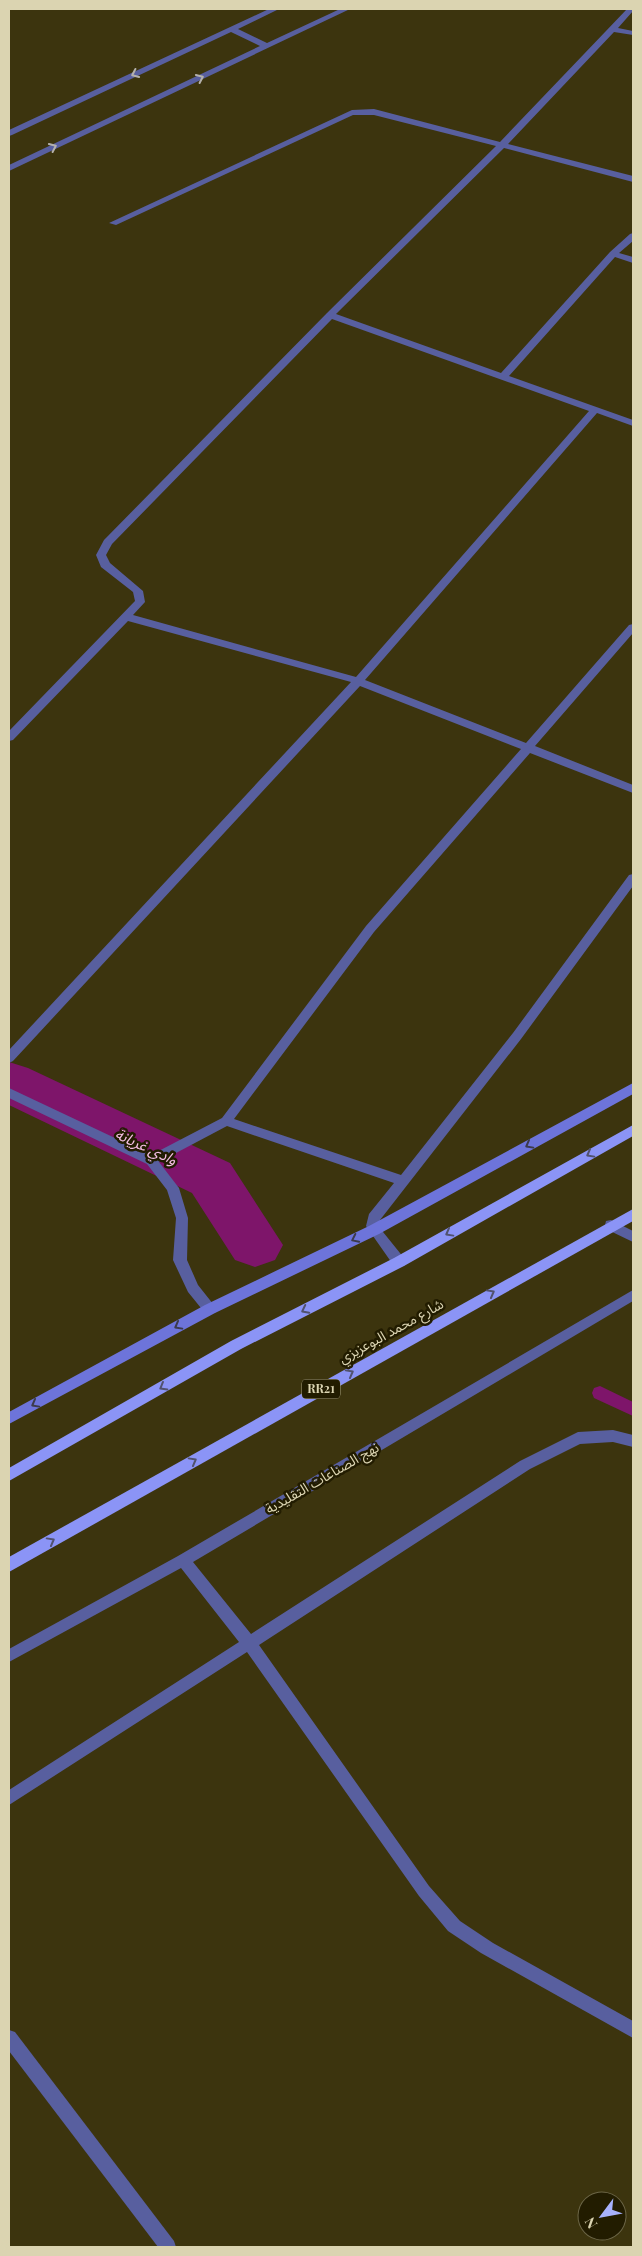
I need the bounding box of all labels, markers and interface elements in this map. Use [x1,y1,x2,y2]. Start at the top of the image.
one-way arrow [131,68,140,78]
one-way arrow [195,73,204,84]
one-way arrow [48,143,57,154]
water label: وادي غريانة [111,1123,181,1171]
one-way arrow [525,1139,534,1149]
one-way arrow [587,1147,596,1157]
one-way arrow [445,1227,454,1237]
one-way arrow [351,1233,360,1243]
one-way arrow [486,1289,495,1299]
street label: شارع محمد البوعزيزي [335,1294,448,1369]
one-way arrow [302,1304,311,1314]
one-way arrow [175,1320,184,1330]
one-way arrow [344,1369,353,1379]
road number: RR21 [302,1380,340,1398]
one-way arrow [159,1381,168,1391]
one-way arrow [32,1398,41,1408]
street label: نهج الصناعات التقليدية [262,1437,383,1520]
one-way arrow [187,1458,196,1468]
one-way arrow [46,1537,55,1547]
north arrow [577,2191,627,2241]
text: N [580,2214,601,2232]

